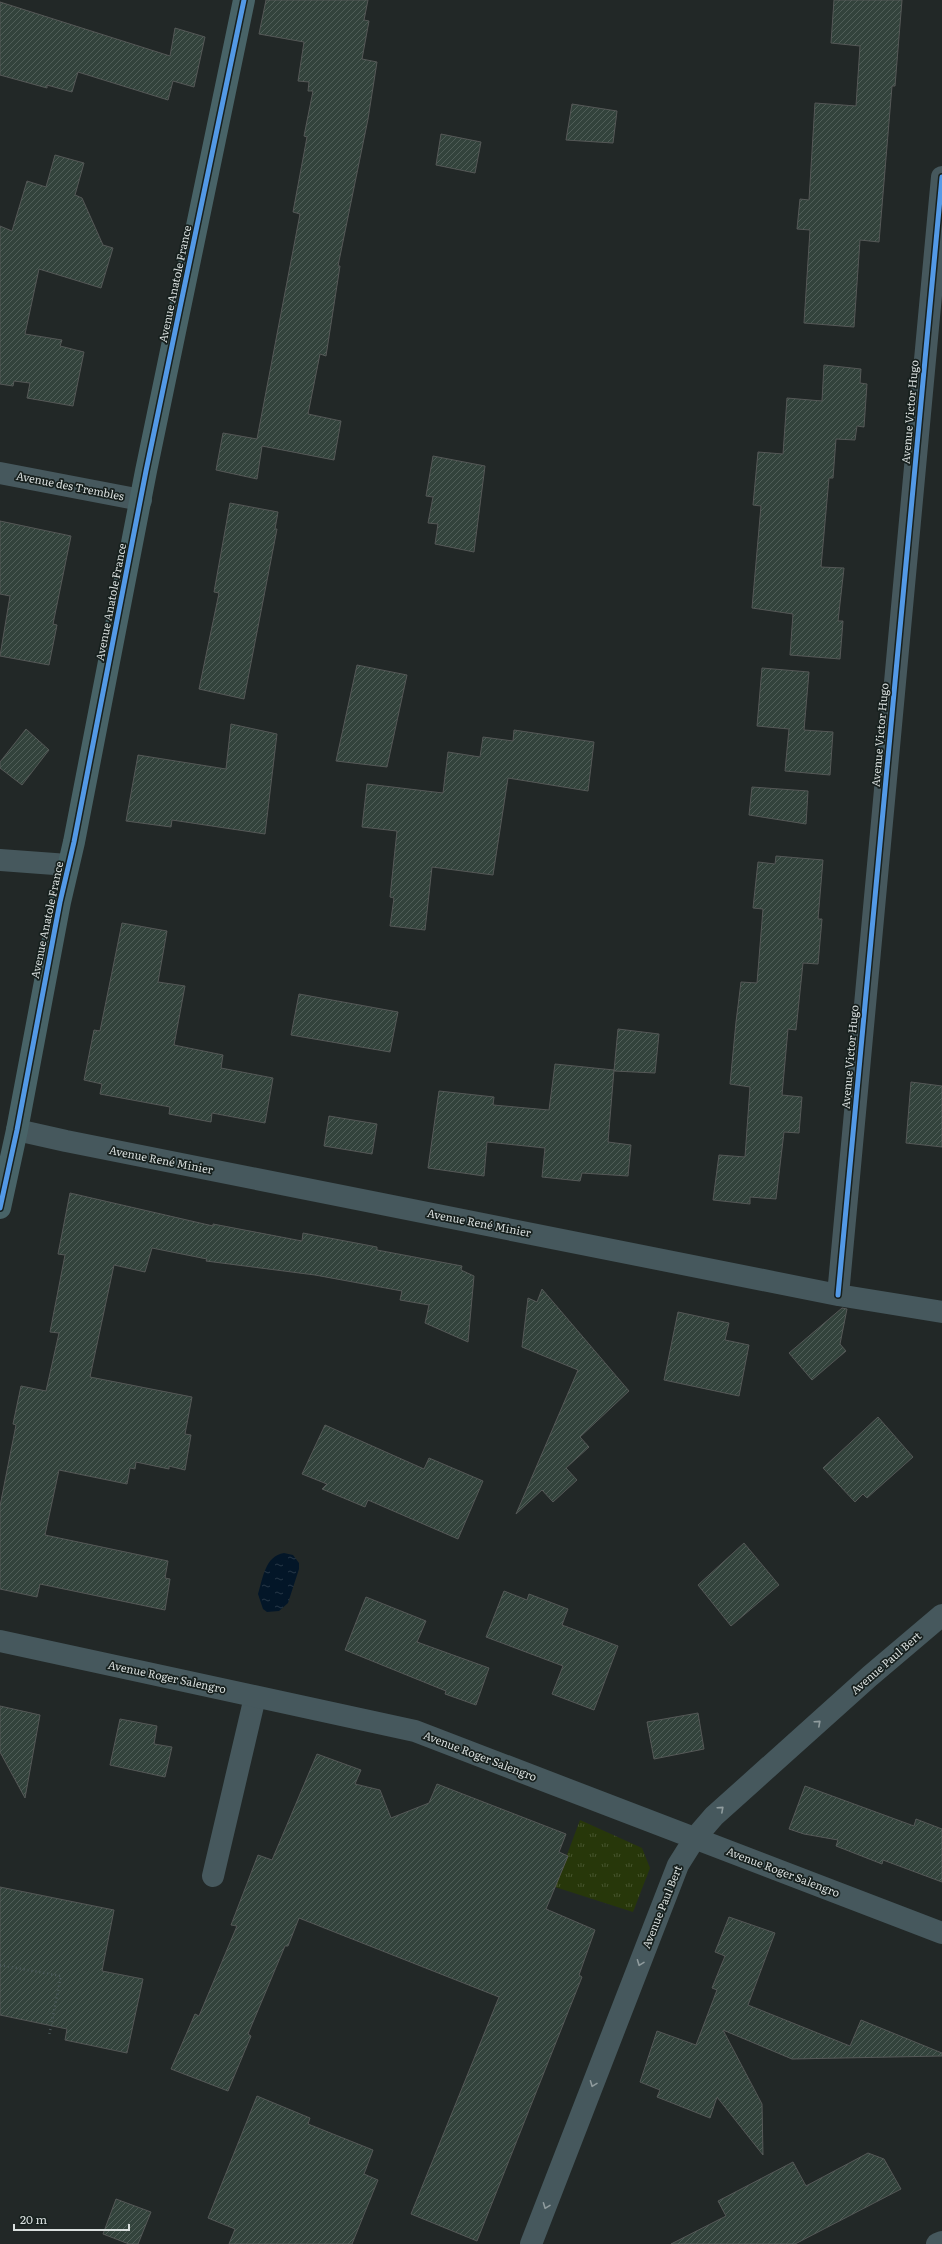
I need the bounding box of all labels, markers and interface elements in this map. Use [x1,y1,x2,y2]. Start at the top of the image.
street label: Avenue Anatole France [154,223,194,344]
street label: Avenue Victor Hugo [896,359,922,465]
street label: Avenue des Trembles [15,467,126,503]
street label: Avenue Anatole France [91,541,129,662]
street label: Avenue Victor Hugo [866,682,892,788]
street label: Avenue Anatole France [26,859,66,980]
street label: Avenue Victor Hugo [836,1004,862,1110]
street label: Avenue René Minier [108,1141,215,1177]
street label: Avenue René Minier [426,1204,533,1240]
street label: Avenue Paul Bert [847,1627,924,1697]
street label: Avenue Roger Salengro [107,1656,228,1696]
one-way arrow [813,1720,821,1727]
street label: Avenue Roger Salengro [421,1726,539,1784]
one-way arrow [716,1807,724,1814]
street label: Avenue Roger Salengro [724,1842,842,1900]
street label: Avenue Paul Bert [637,1862,685,1951]
one-way arrow [636,1960,644,1967]
one-way arrow [589,2081,597,2088]
one-way arrow [542,2202,550,2209]
scale bar [14,2206,129,2232]
text: 20 m [20,2210,47,2228]

